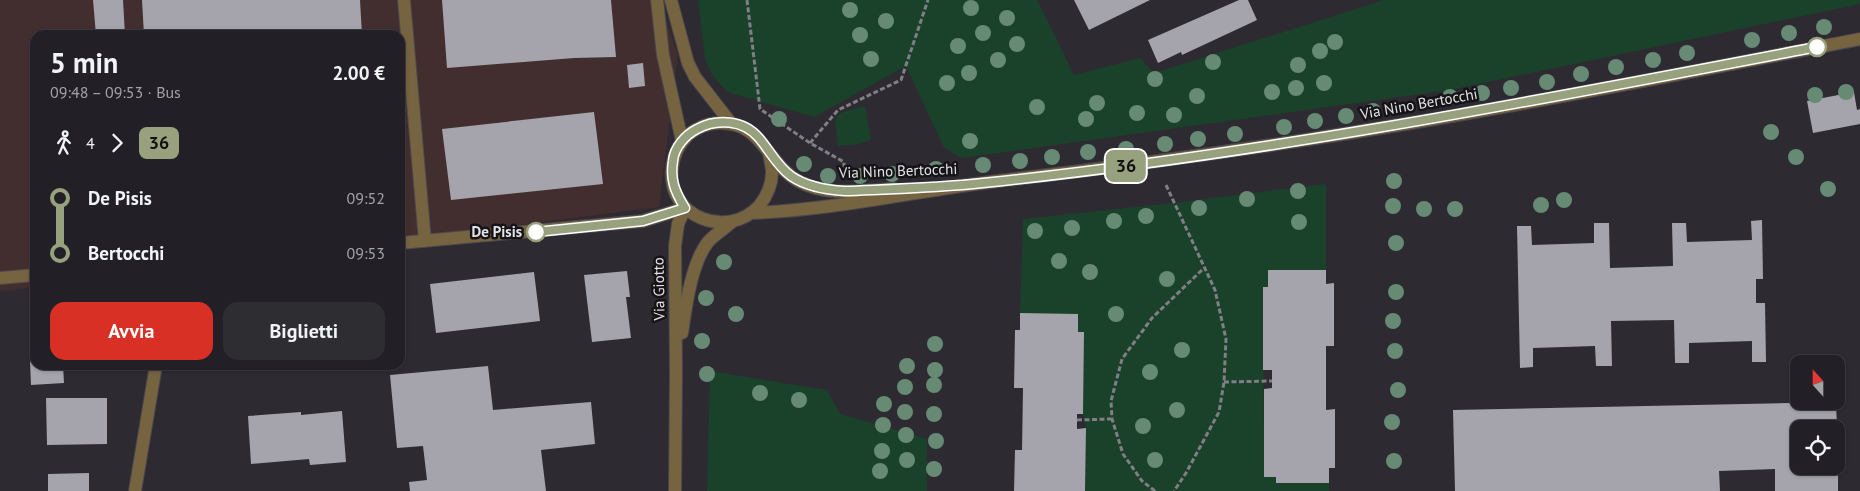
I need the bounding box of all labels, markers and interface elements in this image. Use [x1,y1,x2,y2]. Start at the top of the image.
unlabelled marker [1807,37,1827,57]
text: 5 min [50,44,118,81]
text: 2.00 € [332,61,385,85]
text: 09:48 – 09:53 · Bus [50,82,181,102]
street label: Via Nino Bertocchi [1358,84,1479,123]
icon: walk [50,129,78,157]
icon: forward [103,129,131,157]
text: 36 [149,131,169,154]
text: 4 [86,133,95,153]
line badge: 36 [1104,150,1148,182]
text: 36 [1116,154,1136,177]
street label: Via Nino Bertocchi [837,159,958,182]
text: De Pisis [88,186,152,210]
text: 09:52 [347,188,385,208]
place label: De Pisis [472,222,522,241]
marker: De Pisis [526,222,546,242]
text: Bertocchi [88,241,164,265]
text: 09:53 [347,243,385,263]
street label: Via Giotto [648,257,669,322]
button: Avvia [50,302,213,360]
button: Biglietti [223,302,385,360]
north arrow [1790,355,1845,410]
map controls [1790,355,1845,475]
button: locate [1790,420,1845,475]

